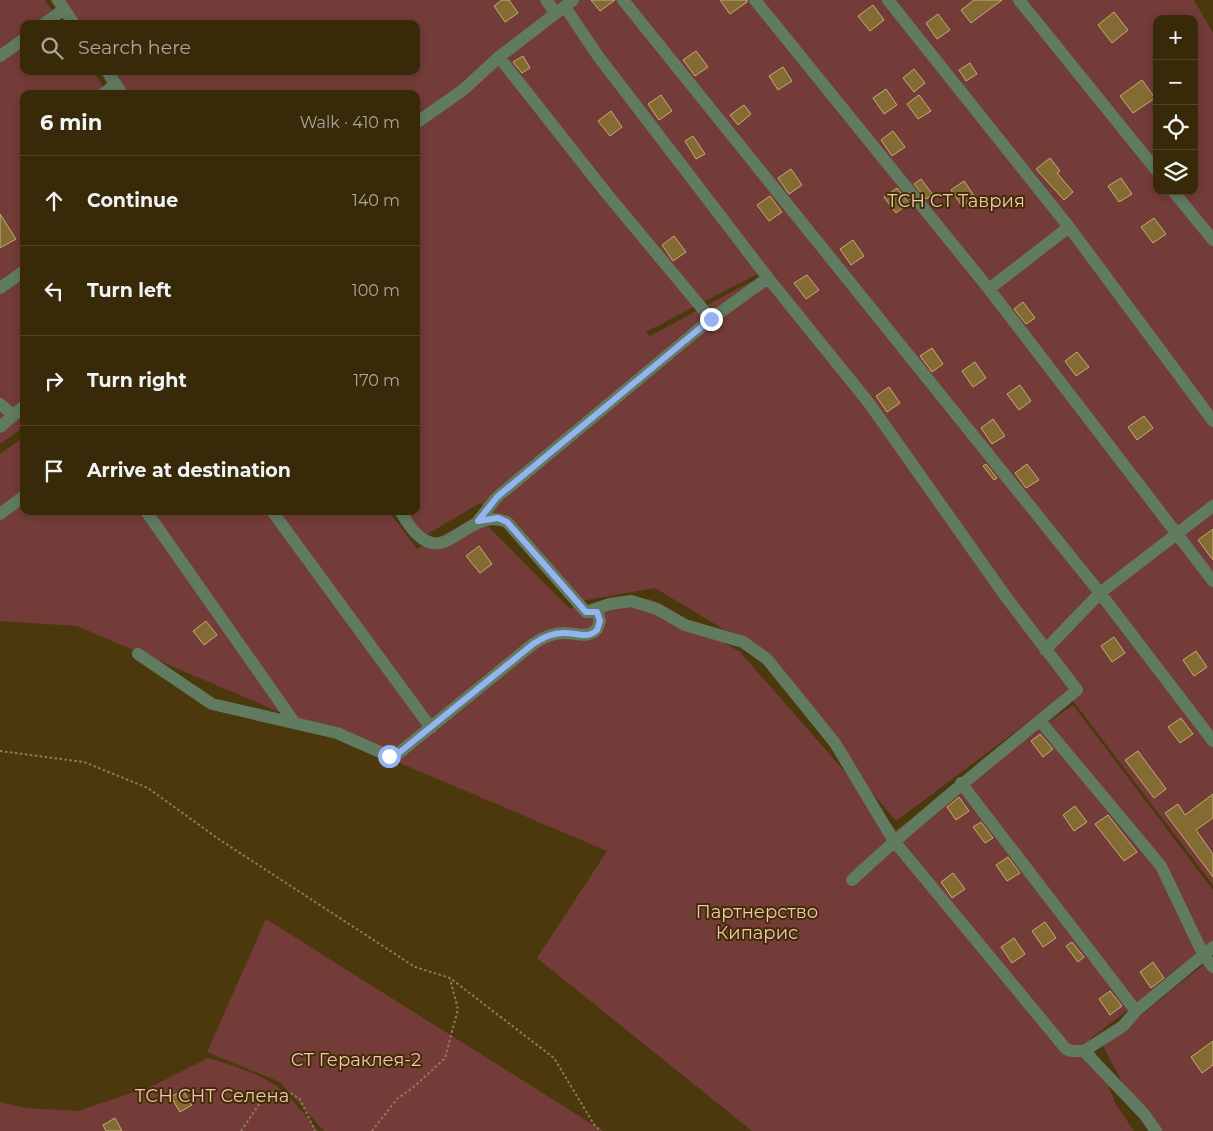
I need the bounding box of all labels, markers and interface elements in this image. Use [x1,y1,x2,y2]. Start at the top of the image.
map controls [1153,15,1198,195]
button: + [1153,15,1198,60]
search box [20,20,420,75]
icon: search [38,34,66,62]
text: Search here [78,36,191,59]
button: − [1153,60,1198,105]
button: locate [1153,105,1198,150]
text: 6 min [40,110,102,135]
text: Walk · 410 m [300,113,400,132]
button: layers [1153,150,1198,195]
icon: ahead [40,187,68,215]
text: Continue [87,189,178,212]
park label: ТСН СТ Таврия [887,190,1025,212]
text: 140 m [352,191,400,210]
icon: left [40,277,68,305]
text: Turn left [87,279,172,302]
text: 100 m [352,281,400,300]
route end [700,308,723,331]
icon: right [40,367,68,395]
text: Turn right [87,369,187,392]
text: 170 m [353,371,400,390]
icon: arrive [40,457,68,485]
text: Arrive at destination [87,459,291,482]
route start [378,745,401,768]
park label: Партнерство Кипарис [696,901,818,944]
park label: СТ Гераклея-2 [291,1049,421,1071]
park label: ТСН СНТ Селена [135,1085,289,1107]

